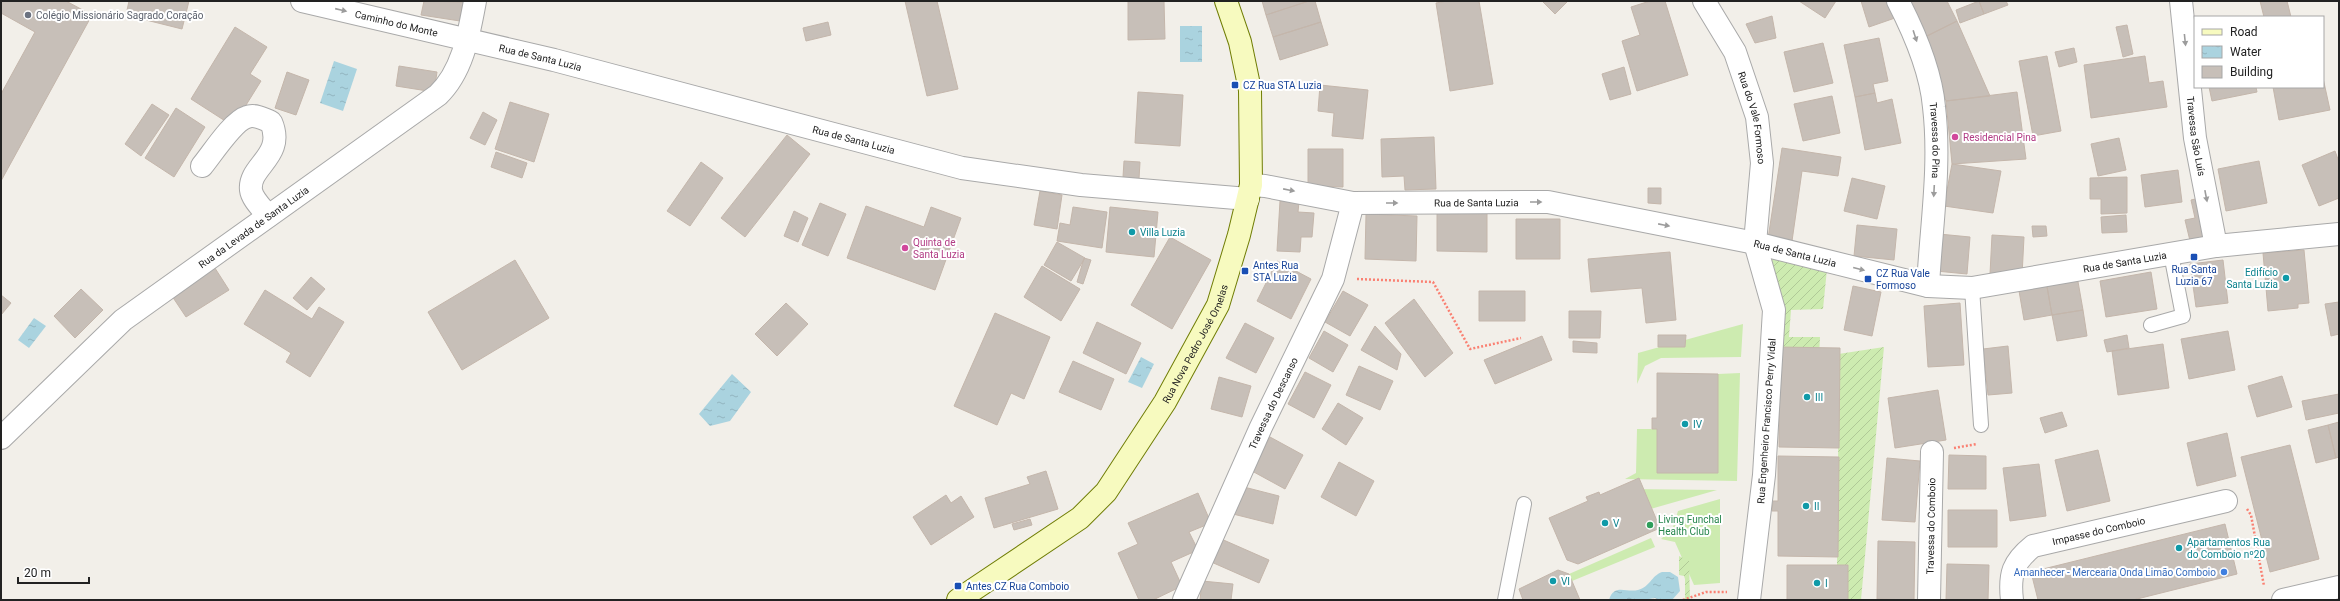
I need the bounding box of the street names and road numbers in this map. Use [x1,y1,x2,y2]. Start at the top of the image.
street label: Caminho do Monte [354,9,439,39]
street label: Rua de Santa Luzia [498,42,583,73]
street label: Rua do Vale Formoso [1736,70,1767,165]
street label: Travessa São Luís [2185,96,2207,177]
street label: Travessa do Pina [1928,102,1941,179]
street label: Rua de Santa Luzia [811,124,896,156]
street label: Rua da Levada de Santa Luzia [196,184,311,270]
street label: Rua de Santa Luzia [1434,197,1519,209]
street label: Rua de Santa Luzia [1753,238,1837,269]
street label: Rua de Santa Luzia [2082,250,2168,275]
street label: Rua Nova Pedro José Ornelas [1160,283,1230,405]
street label: Rua Engenheiro Francisco Perry Vidal [1755,338,1778,504]
street label: Travessa do Descanso [1247,355,1300,451]
street label: Travessa do Comboio [1925,477,1937,575]
street label: Impasse do Comboio [2051,515,2147,547]

